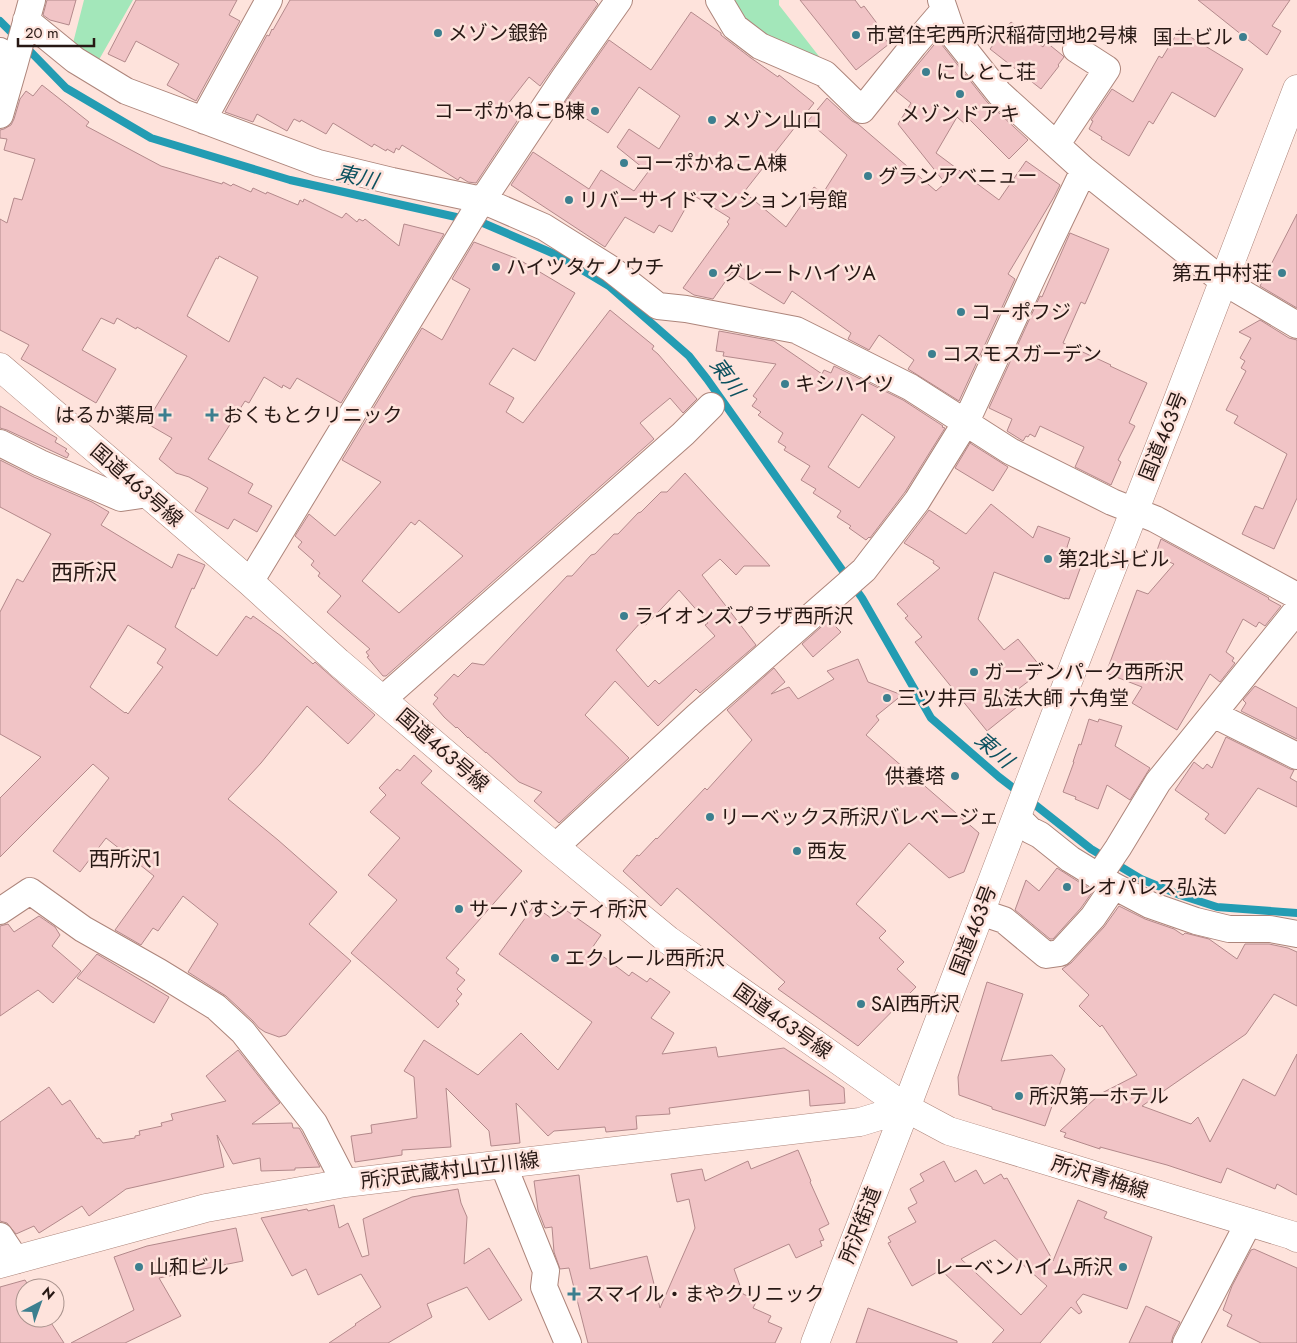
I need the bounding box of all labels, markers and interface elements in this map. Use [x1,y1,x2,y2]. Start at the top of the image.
scale bar [18,15,94,47]
place label: メゾン銀鈴 [448,19,548,48]
place label: 市営住宅西所沢稲荷団地2号棟 [866,21,1137,50]
text: 20 m [25,22,59,44]
place label: 国土ビル [1153,23,1233,52]
marker: メゾン銀鈴 [432,27,444,39]
marker: 市営住宅西所沢稲荷団地2号棟 [850,29,862,41]
marker: 国土ビル [1237,31,1249,43]
place label: にしとこ荘 [936,58,1036,87]
marker: にしとこ荘 [920,66,932,78]
marker: メゾンドアキ [954,88,966,100]
place label: コーポかねこB棟 [434,97,585,126]
place label: メゾンドアキ [900,100,1020,129]
marker: コーポかねこB棟 [589,105,601,117]
place label: メゾン山口 [722,106,822,135]
marker: メゾン山口 [706,114,718,126]
place label: コーポかねこA棟 [634,149,787,178]
marker: コーポかねこA棟 [618,157,630,169]
water label: 東川 [333,158,383,197]
place label: グランアベニュー [878,162,1038,191]
marker: グランアベニュー [862,170,874,182]
place label: リバーサイドマンション1号館 [579,186,848,215]
marker: リバーサイドマンション1号館 [563,194,575,206]
place label: ハイツタケノウチ [506,253,664,282]
place label: グレートハイツA [723,259,877,288]
place label: 第五中村荘 [1172,259,1272,288]
marker: ハイツタケノウチ [490,261,502,273]
marker: グレートハイツA [707,267,719,279]
marker: 第五中村荘 [1276,267,1288,279]
place label: コーポフジ [971,298,1071,327]
marker: コーポフジ [955,306,967,318]
place label: コスモスガーデン [942,340,1102,369]
marker: コスモスガーデン [926,348,938,360]
water label: 東川 [703,351,753,404]
place label: キシハイツ [795,370,894,399]
marker: キシハイツ [779,378,791,390]
street label: 国道463号 [1132,387,1195,485]
place label: はるか薬局 [55,401,155,430]
place label: おくもとクリニック [223,401,403,430]
marker: おくもとクリニック [205,408,219,422]
marker: はるか薬局 [159,409,171,421]
street label: 国道463号線 [84,437,189,534]
place label: 第2北斗ビル [1058,545,1169,574]
marker: 第2北斗ビル [1042,553,1054,565]
district label: 西所沢 [51,556,117,588]
place label: ライオンズプラザ西所沢 [634,602,854,631]
marker: ライオンズプラザ西所沢 [618,610,630,622]
place label: ガーデンパーク西所沢 [984,658,1184,687]
marker: ガーデンパーク西所沢 [968,666,980,678]
place label: 三ツ井戸 弘法大師 六角堂 [897,684,1129,713]
marker: 三ツ井戸 弘法大師 六角堂 [881,692,893,704]
street label: 国道463号線 [390,702,495,799]
water label: 東川 [968,725,1021,776]
place label: 供養塔 [885,762,945,791]
marker: 供養塔 [949,770,961,782]
place label: リーベックス所沢バレベージェ [720,803,999,832]
marker: リーベックス所沢バレベージェ [704,811,716,823]
place label: 西友 [807,837,847,866]
district label: 西所沢1 [89,844,161,874]
marker: 西友 [791,845,803,857]
place label: レオパレス弘法 [1077,873,1217,902]
street label: 国道463号 [943,881,1004,979]
marker: レオパレス弘法 [1061,881,1073,893]
place label: サーバすシティ所沢 [469,895,648,924]
marker: サーバすシティ所沢 [453,903,465,915]
place label: エクレール西所沢 [565,944,725,973]
marker: エクレール西所沢 [549,952,561,964]
street label: 国道463号線 [728,977,838,1066]
place label: SAI西所沢 [871,990,960,1019]
marker: SAI西所沢 [855,998,867,1010]
place label: 所沢第一ホテル [1029,1082,1169,1111]
marker: 所沢第一ホテル [1013,1090,1025,1102]
street label: 所沢武蔵村山立川線 [359,1145,541,1196]
street label: 所沢青梅線 [1048,1149,1152,1206]
street label: 所沢街道 [833,1183,888,1268]
place label: 山和ビル [149,1253,229,1282]
place label: レーベンハイム所沢 [934,1253,1113,1282]
marker: 山和ビル [133,1261,145,1273]
marker: レーベンハイム所沢 [1117,1261,1129,1273]
north arrow [15,1278,65,1328]
place label: スマイル・まやクリニック [585,1280,824,1309]
text: N [38,1282,59,1304]
marker: スマイル・まやクリニック [567,1287,581,1301]

